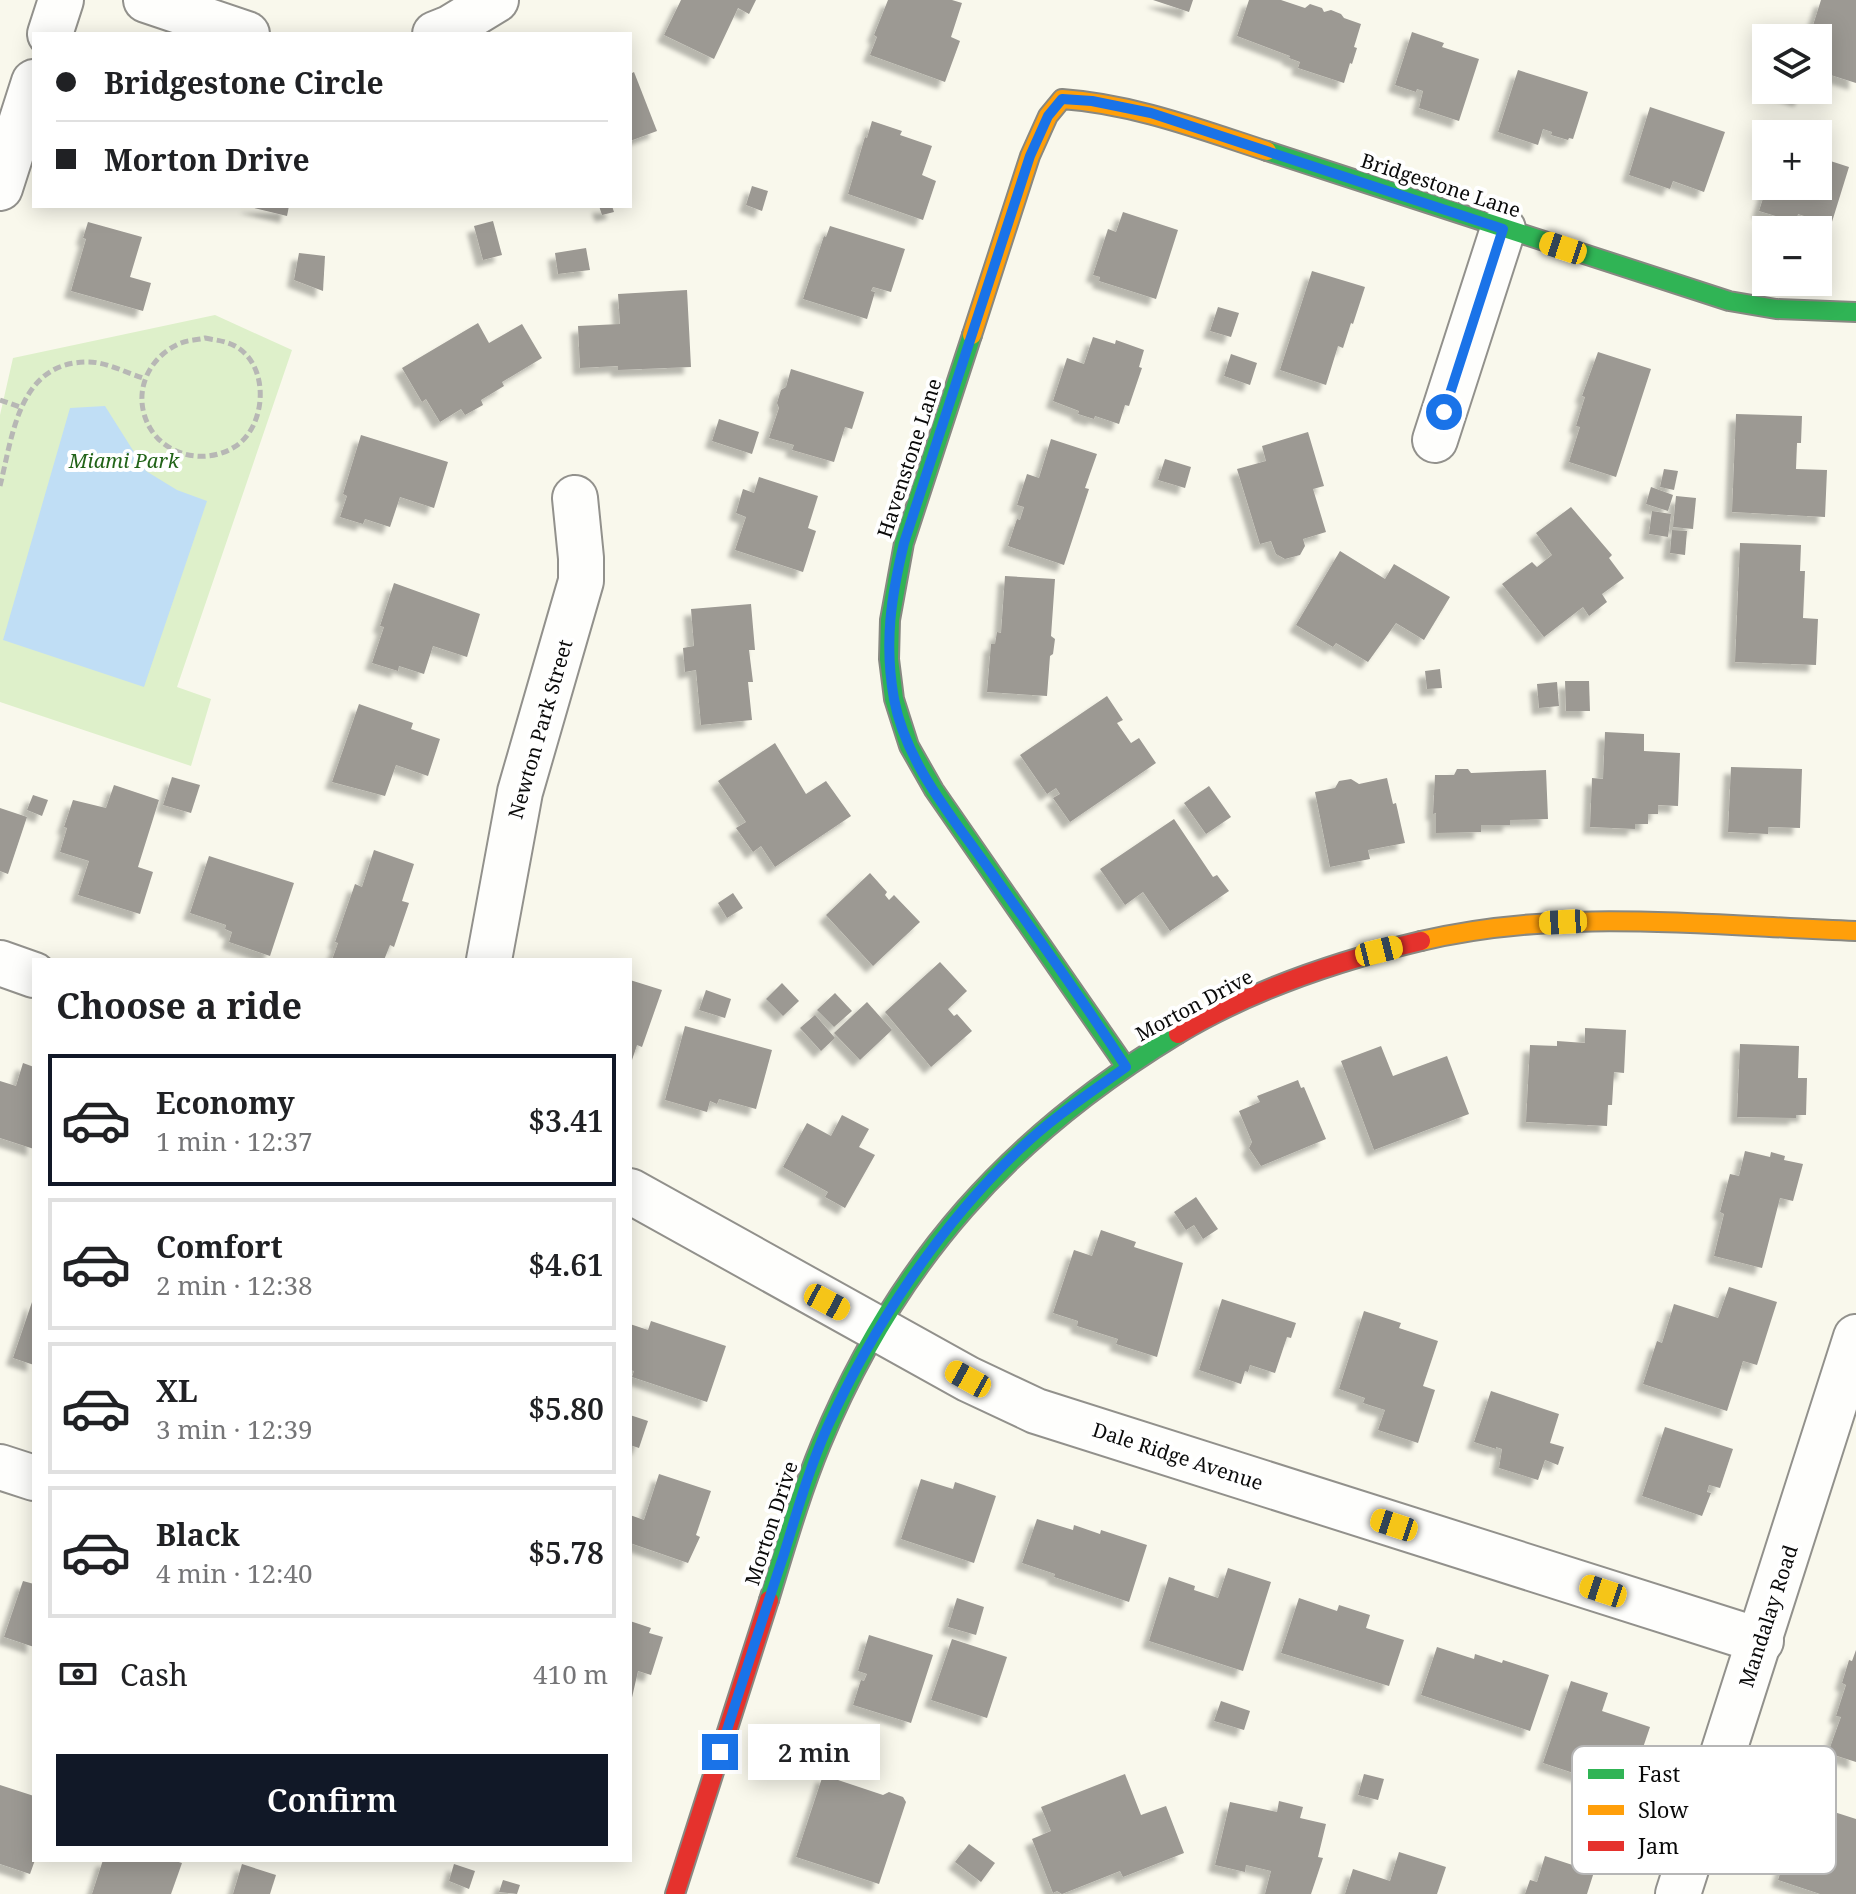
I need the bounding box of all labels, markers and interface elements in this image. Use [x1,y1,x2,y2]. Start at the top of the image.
map controls [1752,24,1832,296]
button: layers [1752,24,1832,104]
text: Bridgestone Circle [104,62,384,103]
button: + [1752,120,1832,200]
text: Morton Drive [104,139,310,180]
street label: Bridgestone Lane [1358,146,1524,224]
button: − [1752,216,1832,296]
car [1536,229,1590,267]
street label: Havenstone Lane [871,375,947,541]
route start [1426,394,1462,430]
park label: Miami Park [68,447,180,474]
street label: Newton Park Street [501,636,579,822]
car [1538,909,1588,935]
car [1353,934,1405,968]
street label: Morton Drive [1131,963,1257,1047]
text: Choose a ride [56,981,302,1030]
text: Economy [156,1082,295,1123]
icon: car [60,1084,132,1156]
text: $3.41 [528,1100,604,1141]
text: 1 min · 12:37 [156,1123,313,1159]
text: Comfort [156,1226,283,1267]
icon: car [60,1228,132,1300]
text: $4.61 [528,1244,604,1285]
text: 2 min · 12:38 [156,1267,313,1303]
car [800,1280,854,1324]
car [941,1357,995,1401]
text: XL [156,1370,198,1411]
icon: car [60,1372,132,1444]
text: $5.80 [528,1388,604,1429]
text: 3 min · 12:39 [156,1411,313,1447]
street label: Dale Ridge Avenue [1089,1416,1267,1496]
street label: Morton Drive [738,1457,804,1589]
car [1367,1506,1421,1544]
text: Black [156,1514,240,1555]
icon: car [60,1516,132,1588]
text: $5.78 [528,1532,604,1573]
street label: Mandalay Road [1732,1541,1804,1691]
text: 4 min · 12:40 [156,1555,313,1591]
car [1576,1572,1630,1610]
icon: cash [56,1652,100,1696]
text: Cash [120,1654,188,1695]
text: 410 m [533,1656,608,1692]
callout: 2 min [748,1724,880,1780]
route end [702,1734,738,1770]
text: 2 min [778,1734,850,1770]
legend [1572,1746,1836,1874]
button: Confirm [56,1754,608,1846]
text: Fast [1638,1758,1680,1788]
text: Slow [1638,1794,1688,1824]
text: Jam [1637,1830,1679,1860]

